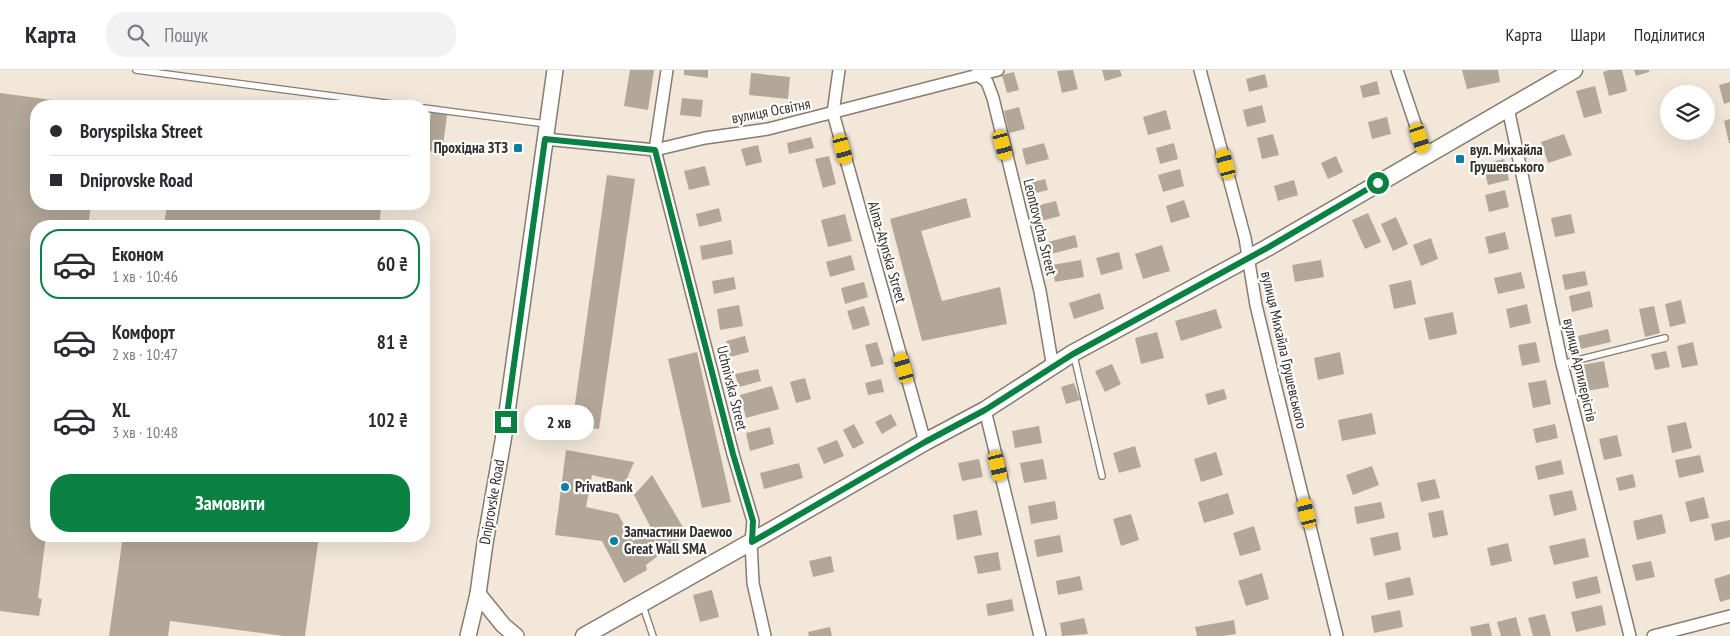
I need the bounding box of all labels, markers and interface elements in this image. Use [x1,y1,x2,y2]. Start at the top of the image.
search box [106,12,456,57]
text: Карта [25,19,76,50]
icon: search [124,21,152,49]
text: Пошук [164,23,208,47]
text: Карта [1506,23,1542,46]
text: Шари [1570,23,1606,46]
text: Поділитися [1634,23,1705,46]
map controls [1660,85,1715,140]
button: layers [1660,85,1715,140]
street label: вулиця Освітня [730,94,812,127]
text: Boryspilska Street [80,119,202,143]
car [1408,121,1431,155]
car [991,129,1014,161]
car [831,133,854,165]
place label: Прохідна ЗТЗ [434,138,508,157]
place label: вул. Михайла Грушевського [1470,140,1544,176]
marker: Прохідна ЗТЗ [512,142,524,154]
car [1214,148,1237,180]
marker: вул. Михайла Грушевського [1454,153,1466,165]
text: Dniprovske Road [80,168,193,192]
route start [1367,172,1389,194]
street label: Leontovycha Street [1019,177,1062,277]
street label: Alma-Atynska Street [864,199,911,305]
icon: car [52,242,97,287]
text: Економ [112,242,164,266]
text: 60 ₴ [377,252,408,276]
text: 1 хв · 10:46 [112,266,178,286]
street label: вулиця Михайла Грушевського [1257,269,1312,430]
street label: вулиця Артилерістів [1559,316,1602,423]
icon: car [52,320,97,365]
text: Комфорт [112,320,175,344]
text: 81 ₴ [377,330,408,354]
text: 2 хв · 10:47 [112,344,178,364]
street label: Uchnivska Street [713,344,752,432]
car [892,352,915,384]
icon: car [52,398,97,443]
text: XL [112,398,130,422]
callout: 2 хв [524,404,594,440]
text: 102 ₴ [368,408,408,432]
route end [495,411,517,433]
text: 2 хв [547,412,571,432]
text: 3 хв · 10:48 [112,422,178,442]
car [987,450,1008,482]
street label: Dniprovske Road [475,458,508,546]
button: Замовити [50,474,410,532]
place label: PrivatBank [575,477,633,496]
marker: PrivatBank [559,481,571,493]
car [1296,497,1317,529]
place label: Запчастини Daewoo Great Wall SMA [624,522,733,558]
marker: Запчастини Daewoo Great Wall SMA [608,535,620,547]

